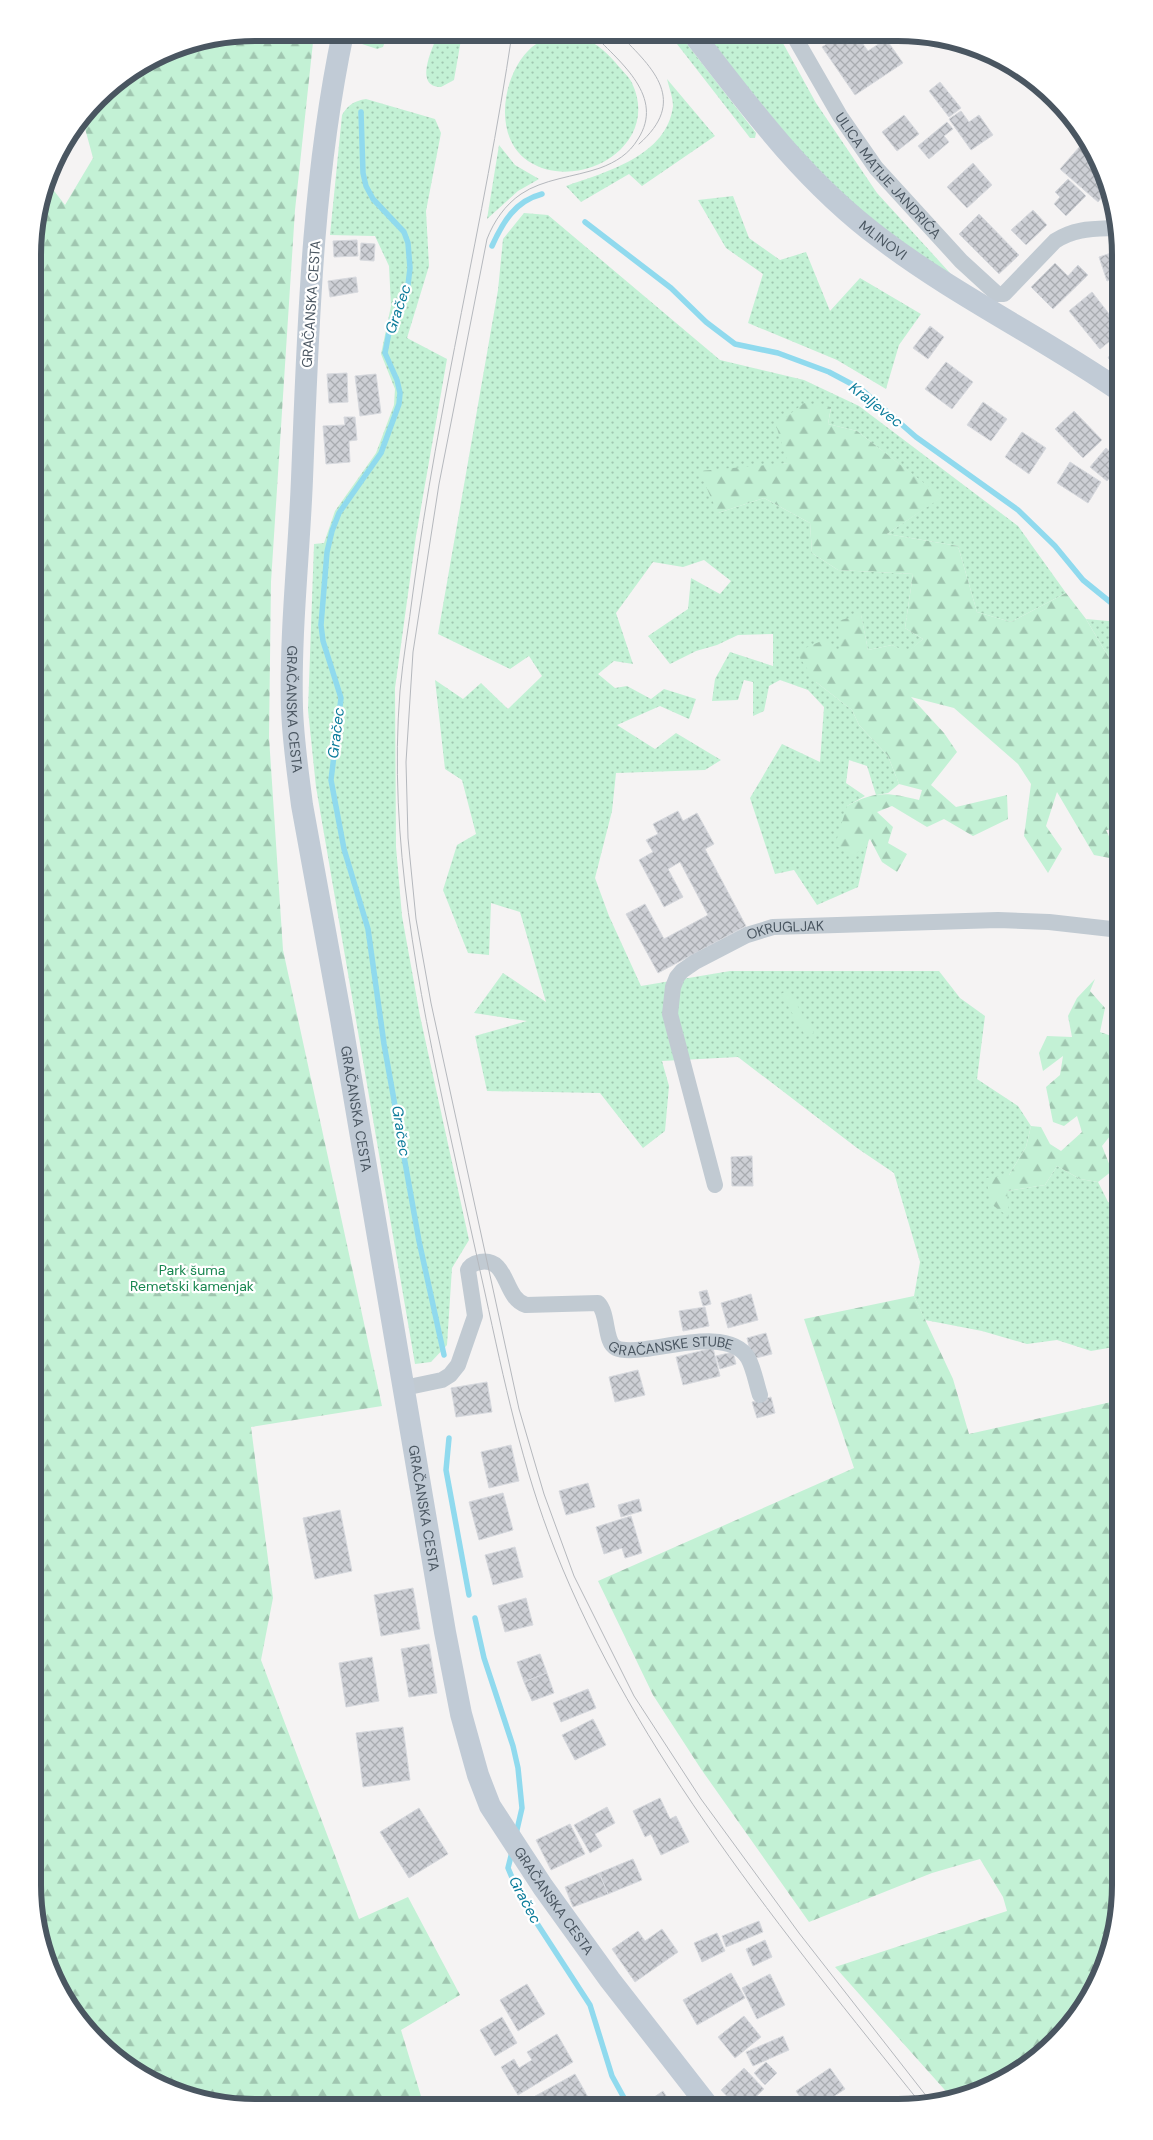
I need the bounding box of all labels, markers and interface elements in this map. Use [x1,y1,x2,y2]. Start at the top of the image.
street label: ULICA MATIJE JANDRIĆA [831,109,945,242]
street label: MLINOVI [855,216,911,264]
street label: GRAČANSKA CESTA [298,240,324,368]
water label: Gračec [380,281,416,336]
water label: Kraljevec [845,378,907,433]
street label: GRAČANSKA CESTA [283,645,307,774]
water label: Gračec [323,706,349,760]
street label: OKRUGLJAK [744,916,824,944]
street label: GRAČANSKA CESTA [337,1044,376,1173]
water label: Gračec [387,1104,415,1158]
park label: Park šuma Remetski kamenjak [130,1261,254,1295]
street label: GRAČANSKE STUBE [604,1332,736,1359]
street label: GRAČANSKA CESTA [404,1444,444,1573]
street label: GRAČANSKA CESTA [510,1843,598,1958]
water label: Gračec [504,1873,546,1928]

